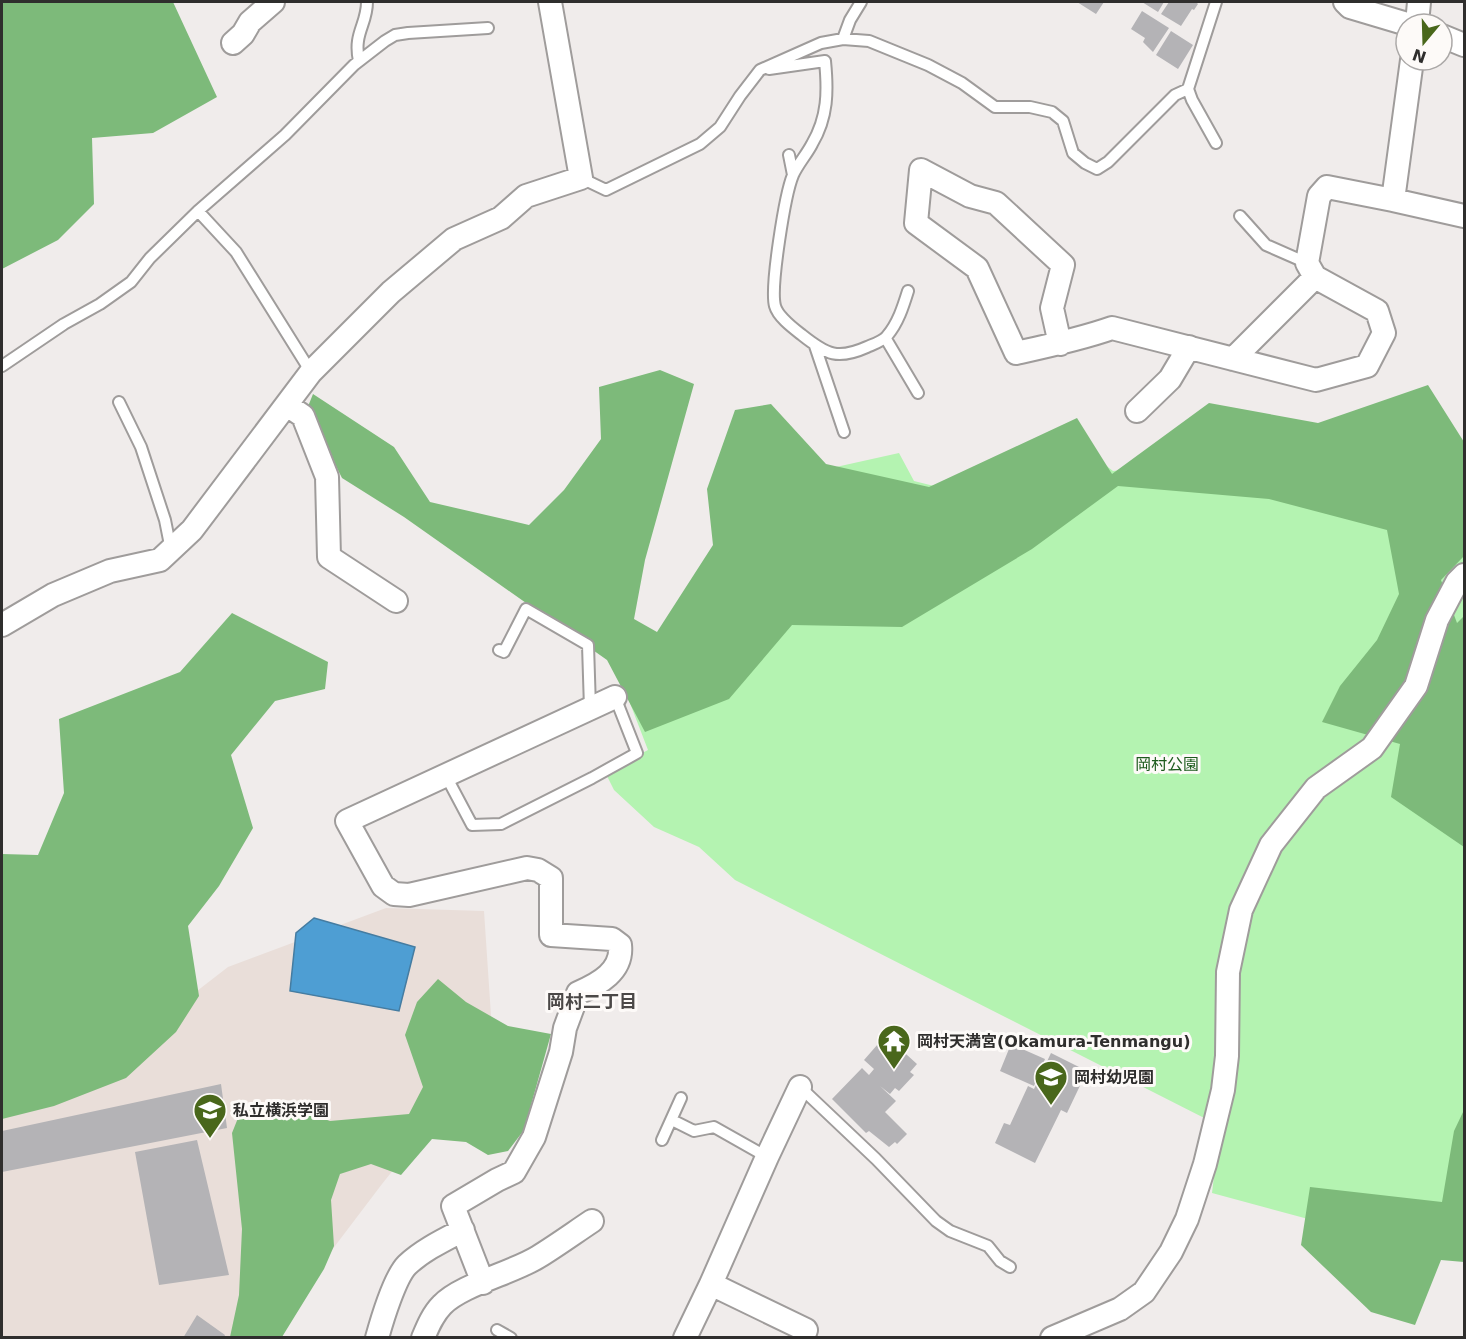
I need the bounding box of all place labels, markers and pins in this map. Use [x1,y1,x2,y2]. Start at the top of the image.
temple icon: 岡村天満宮(Okamura-Tenmangu) [876,1023,912,1070]
place label: 岡村天満宮(Okamura-Tenmangu) [917,1032,1190,1051]
school or university icon: 岡村幼児園 [1033,1059,1069,1106]
place label: 岡村幼児園 [1074,1068,1154,1087]
school or university icon: 私立横浜学園 [192,1092,228,1139]
place label: 私立横浜学園 [233,1101,329,1120]

